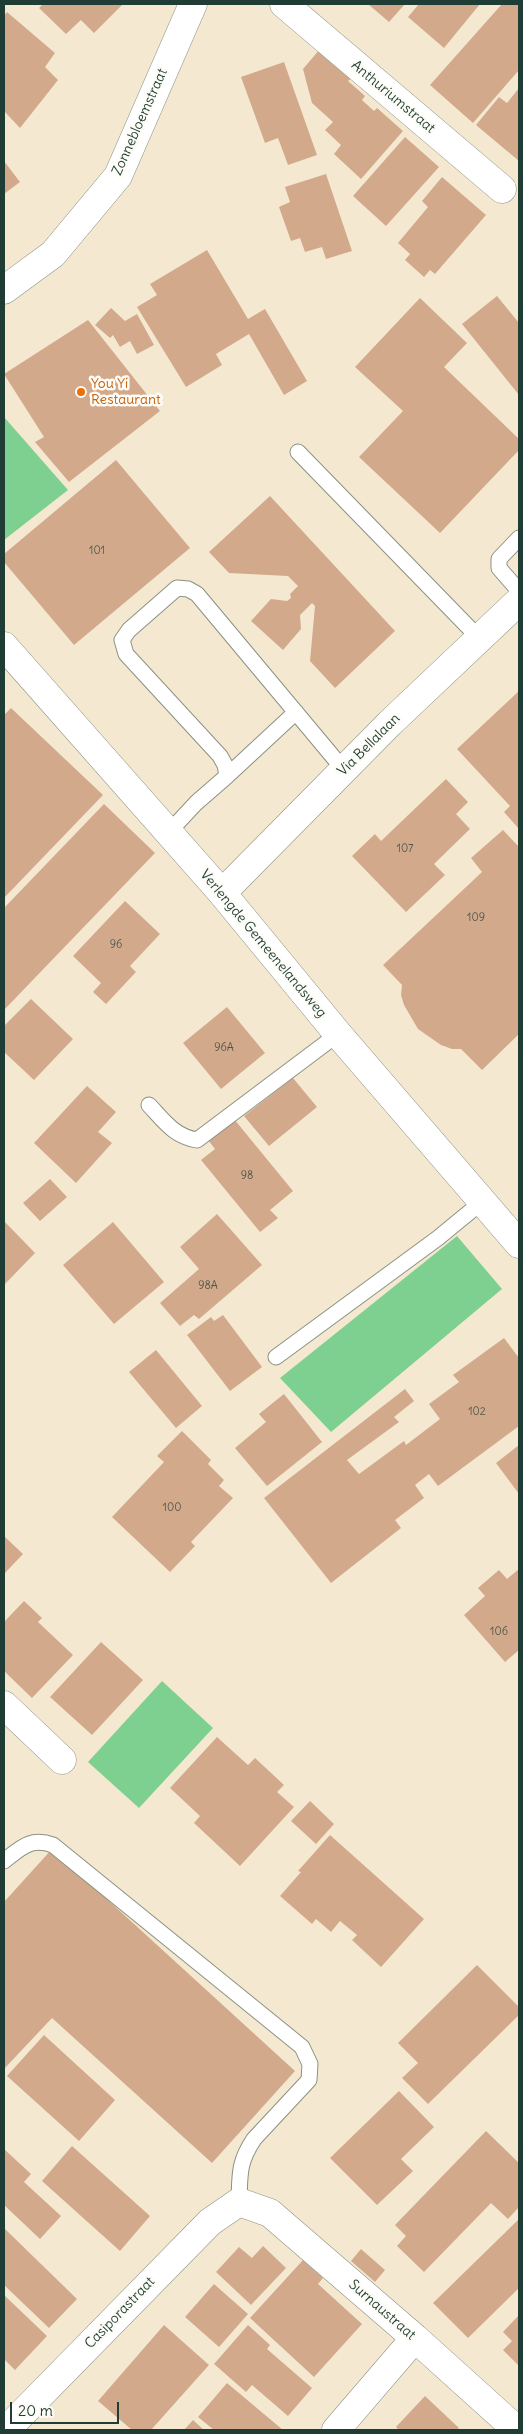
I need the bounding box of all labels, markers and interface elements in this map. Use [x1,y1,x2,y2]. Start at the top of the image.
street label: Anthuriumstraat [348,57,438,137]
street label: Zonnebloemstraat [109,66,171,178]
place label: You Yi Restaurant [91,376,161,408]
marker: You Yi Restaurant [75,386,87,398]
house number: 101 [89,544,105,558]
street label: Via Bellalaan [334,710,404,780]
house number: 107 [397,842,413,856]
street label: Verlengde Gemeenelandsweg [196,867,330,1021]
house number: 109 [467,911,485,925]
house number: 96 [110,938,122,952]
house number: 96A [214,1041,234,1055]
house number: 98 [241,1169,253,1183]
house number: 98A [198,1279,218,1293]
house number: 102 [468,1405,486,1419]
house number: 100 [163,1501,181,1515]
house number: 106 [490,1625,508,1639]
street label: Casiporastraat [82,2274,158,2352]
street label: Surnaustraat [345,2276,419,2344]
scale bar [12,2392,121,2424]
text: 20 m [18,2401,53,2420]

